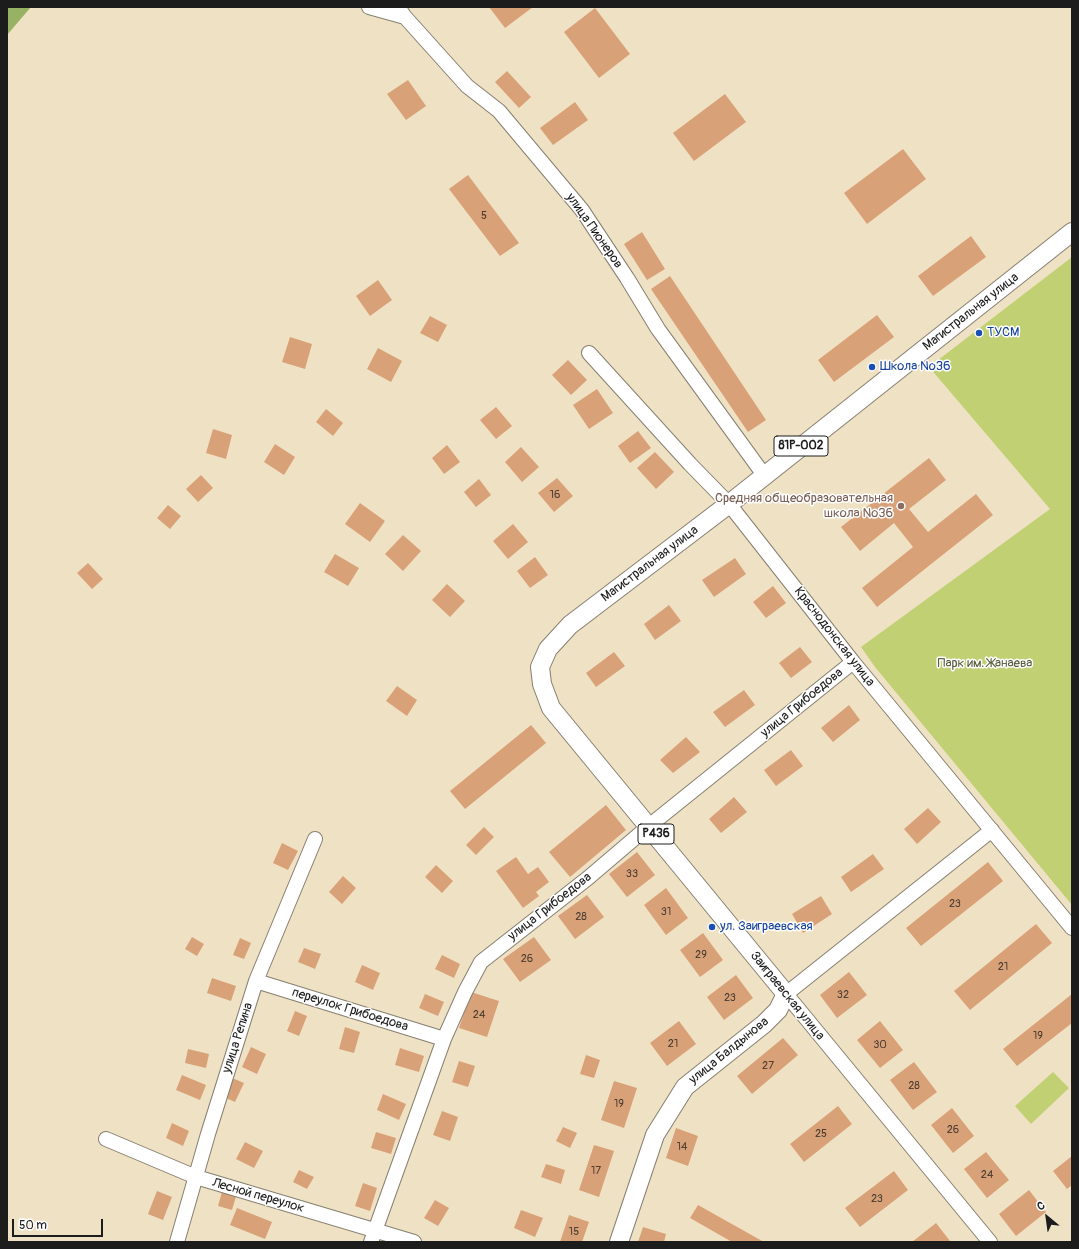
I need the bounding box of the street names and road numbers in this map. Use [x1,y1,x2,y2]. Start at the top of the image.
street label: улица Пионеров [562,190,626,272]
street label: Магистральная улица [920,270,1022,354]
road number: 81Р-002 [774,436,828,456]
street label: Магистральная улица [598,522,702,606]
street label: Краснодонская улица [790,584,878,690]
street label: улица Грибоедова [758,665,846,741]
road number: P436 [638,824,674,844]
street label: улица Грибоедова [505,870,595,944]
street label: Заиграевская улица [746,948,828,1044]
street label: переулок Грибоедова [290,985,410,1035]
street label: улица Репина [219,1001,257,1075]
street label: улица Балдынова [686,1014,772,1088]
street label: Лесной переулок [210,1175,306,1217]

